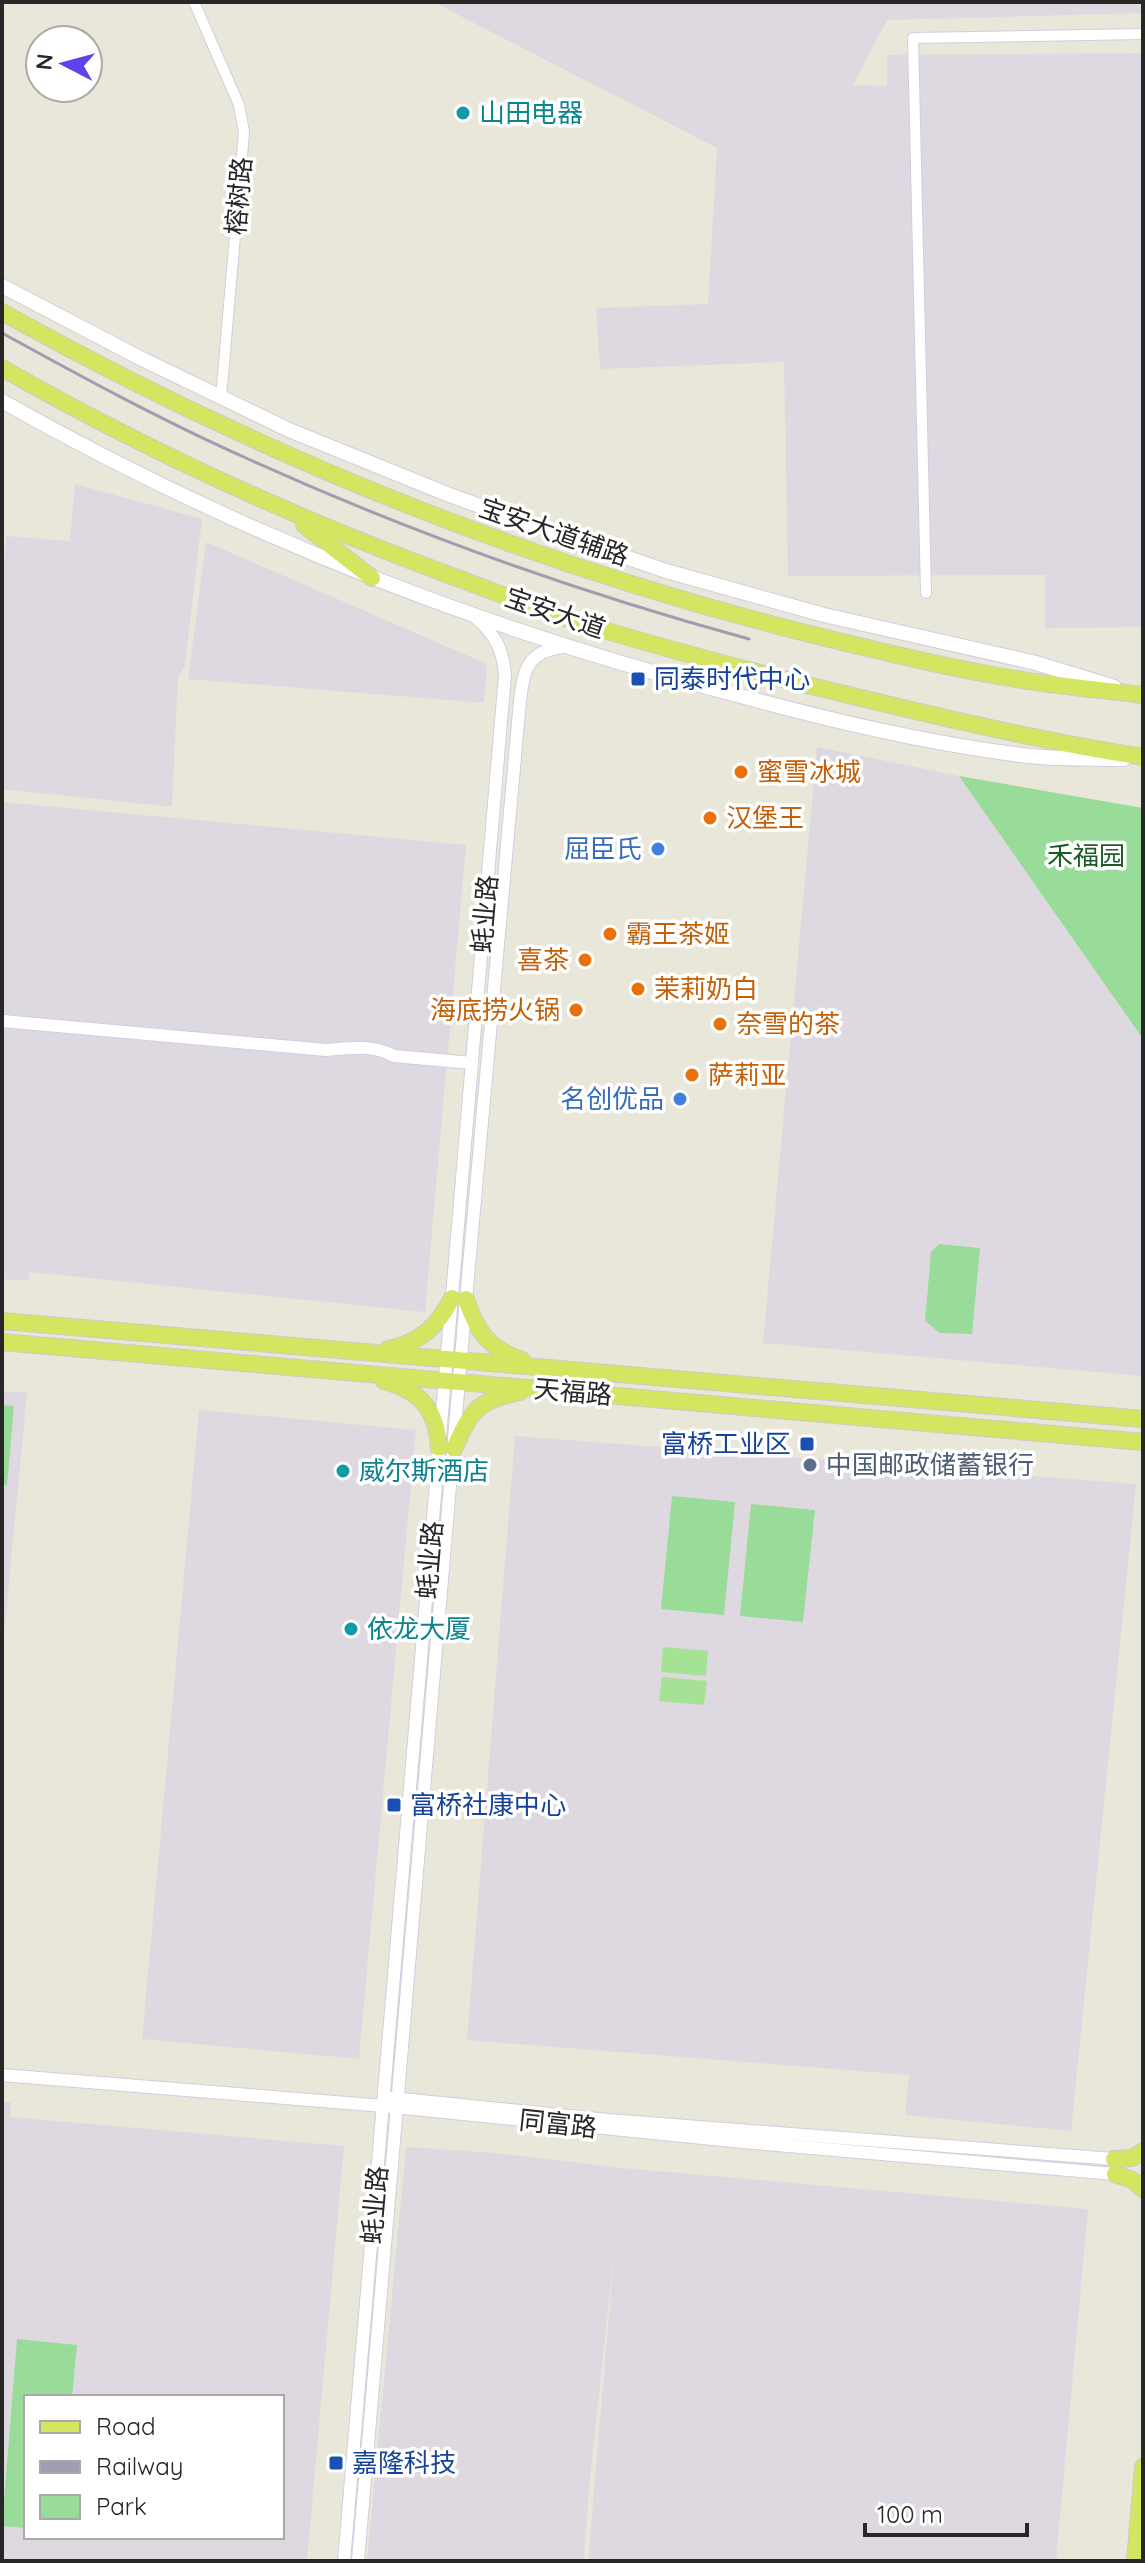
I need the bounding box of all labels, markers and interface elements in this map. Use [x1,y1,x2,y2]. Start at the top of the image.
north arrow [24,24,104,104]
text: N [29,52,59,71]
place label: 山田电器 [479,96,583,129]
marker: 山田电器 [454,104,472,122]
street label: 榕树路 [219,156,258,236]
street label: 宝安大道辅路 [475,491,633,573]
street label: 宝安大道 [501,580,610,645]
place label: 同泰时代中心 [654,662,810,695]
marker: 同泰时代中心 [629,670,647,688]
place label: 蜜雪冰城 [757,755,861,788]
marker: 蜜雪冰城 [732,763,750,781]
place label: 汉堡王 [726,801,804,834]
marker: 汉堡王 [701,809,719,827]
place label: 屈臣氏 [564,832,642,865]
park label: 禾福园 [1047,839,1125,872]
marker: 屈臣氏 [649,840,667,858]
street label: 蚝业路 [465,874,504,954]
place label: 霸王茶姬 [626,917,730,950]
marker: 霸王茶姬 [601,925,619,943]
place label: 喜茶 [517,943,569,976]
marker: 喜茶 [576,951,594,969]
place label: 茉莉奶白 [654,972,758,1005]
marker: 茉莉奶白 [629,980,647,998]
place label: 海底捞火锅 [430,993,560,1026]
marker: 海底捞火锅 [567,1001,585,1019]
place label: 奈雪的茶 [736,1007,840,1040]
marker: 奈雪的茶 [711,1015,729,1033]
place label: 萨莉亚 [708,1058,786,1091]
marker: 萨莉亚 [683,1066,701,1084]
place label: 名创优品 [560,1082,664,1115]
marker: 名创优品 [671,1090,689,1108]
street label: 天福路 [533,1372,613,1411]
place label: 富桥工业区 [661,1427,791,1460]
marker: 富桥工业区 [798,1435,816,1453]
place label: 中国邮政储蓄银行 [826,1448,1034,1481]
place label: 威尔斯酒店 [359,1454,489,1487]
marker: 中国邮政储蓄银行 [801,1456,819,1474]
marker: 威尔斯酒店 [334,1462,352,1480]
street label: 蚝业路 [410,1520,449,1600]
place label: 依龙大厦 [367,1612,471,1645]
marker: 依龙大厦 [342,1620,360,1638]
place label: 富桥社康中心 [410,1788,566,1821]
marker: 富桥社康中心 [385,1796,403,1814]
street label: 同富路 [518,2103,599,2144]
street label: 蚝业路 [355,2165,394,2245]
legend [24,2395,284,2539]
text: Road [96,2411,156,2441]
place label: 嘉隆科技 [352,2446,456,2479]
text: Railway [96,2451,183,2481]
marker: 嘉隆科技 [327,2454,345,2472]
scale bar [865,2487,1027,2537]
text: Park [96,2491,147,2521]
text: 100 m [877,2499,943,2529]

